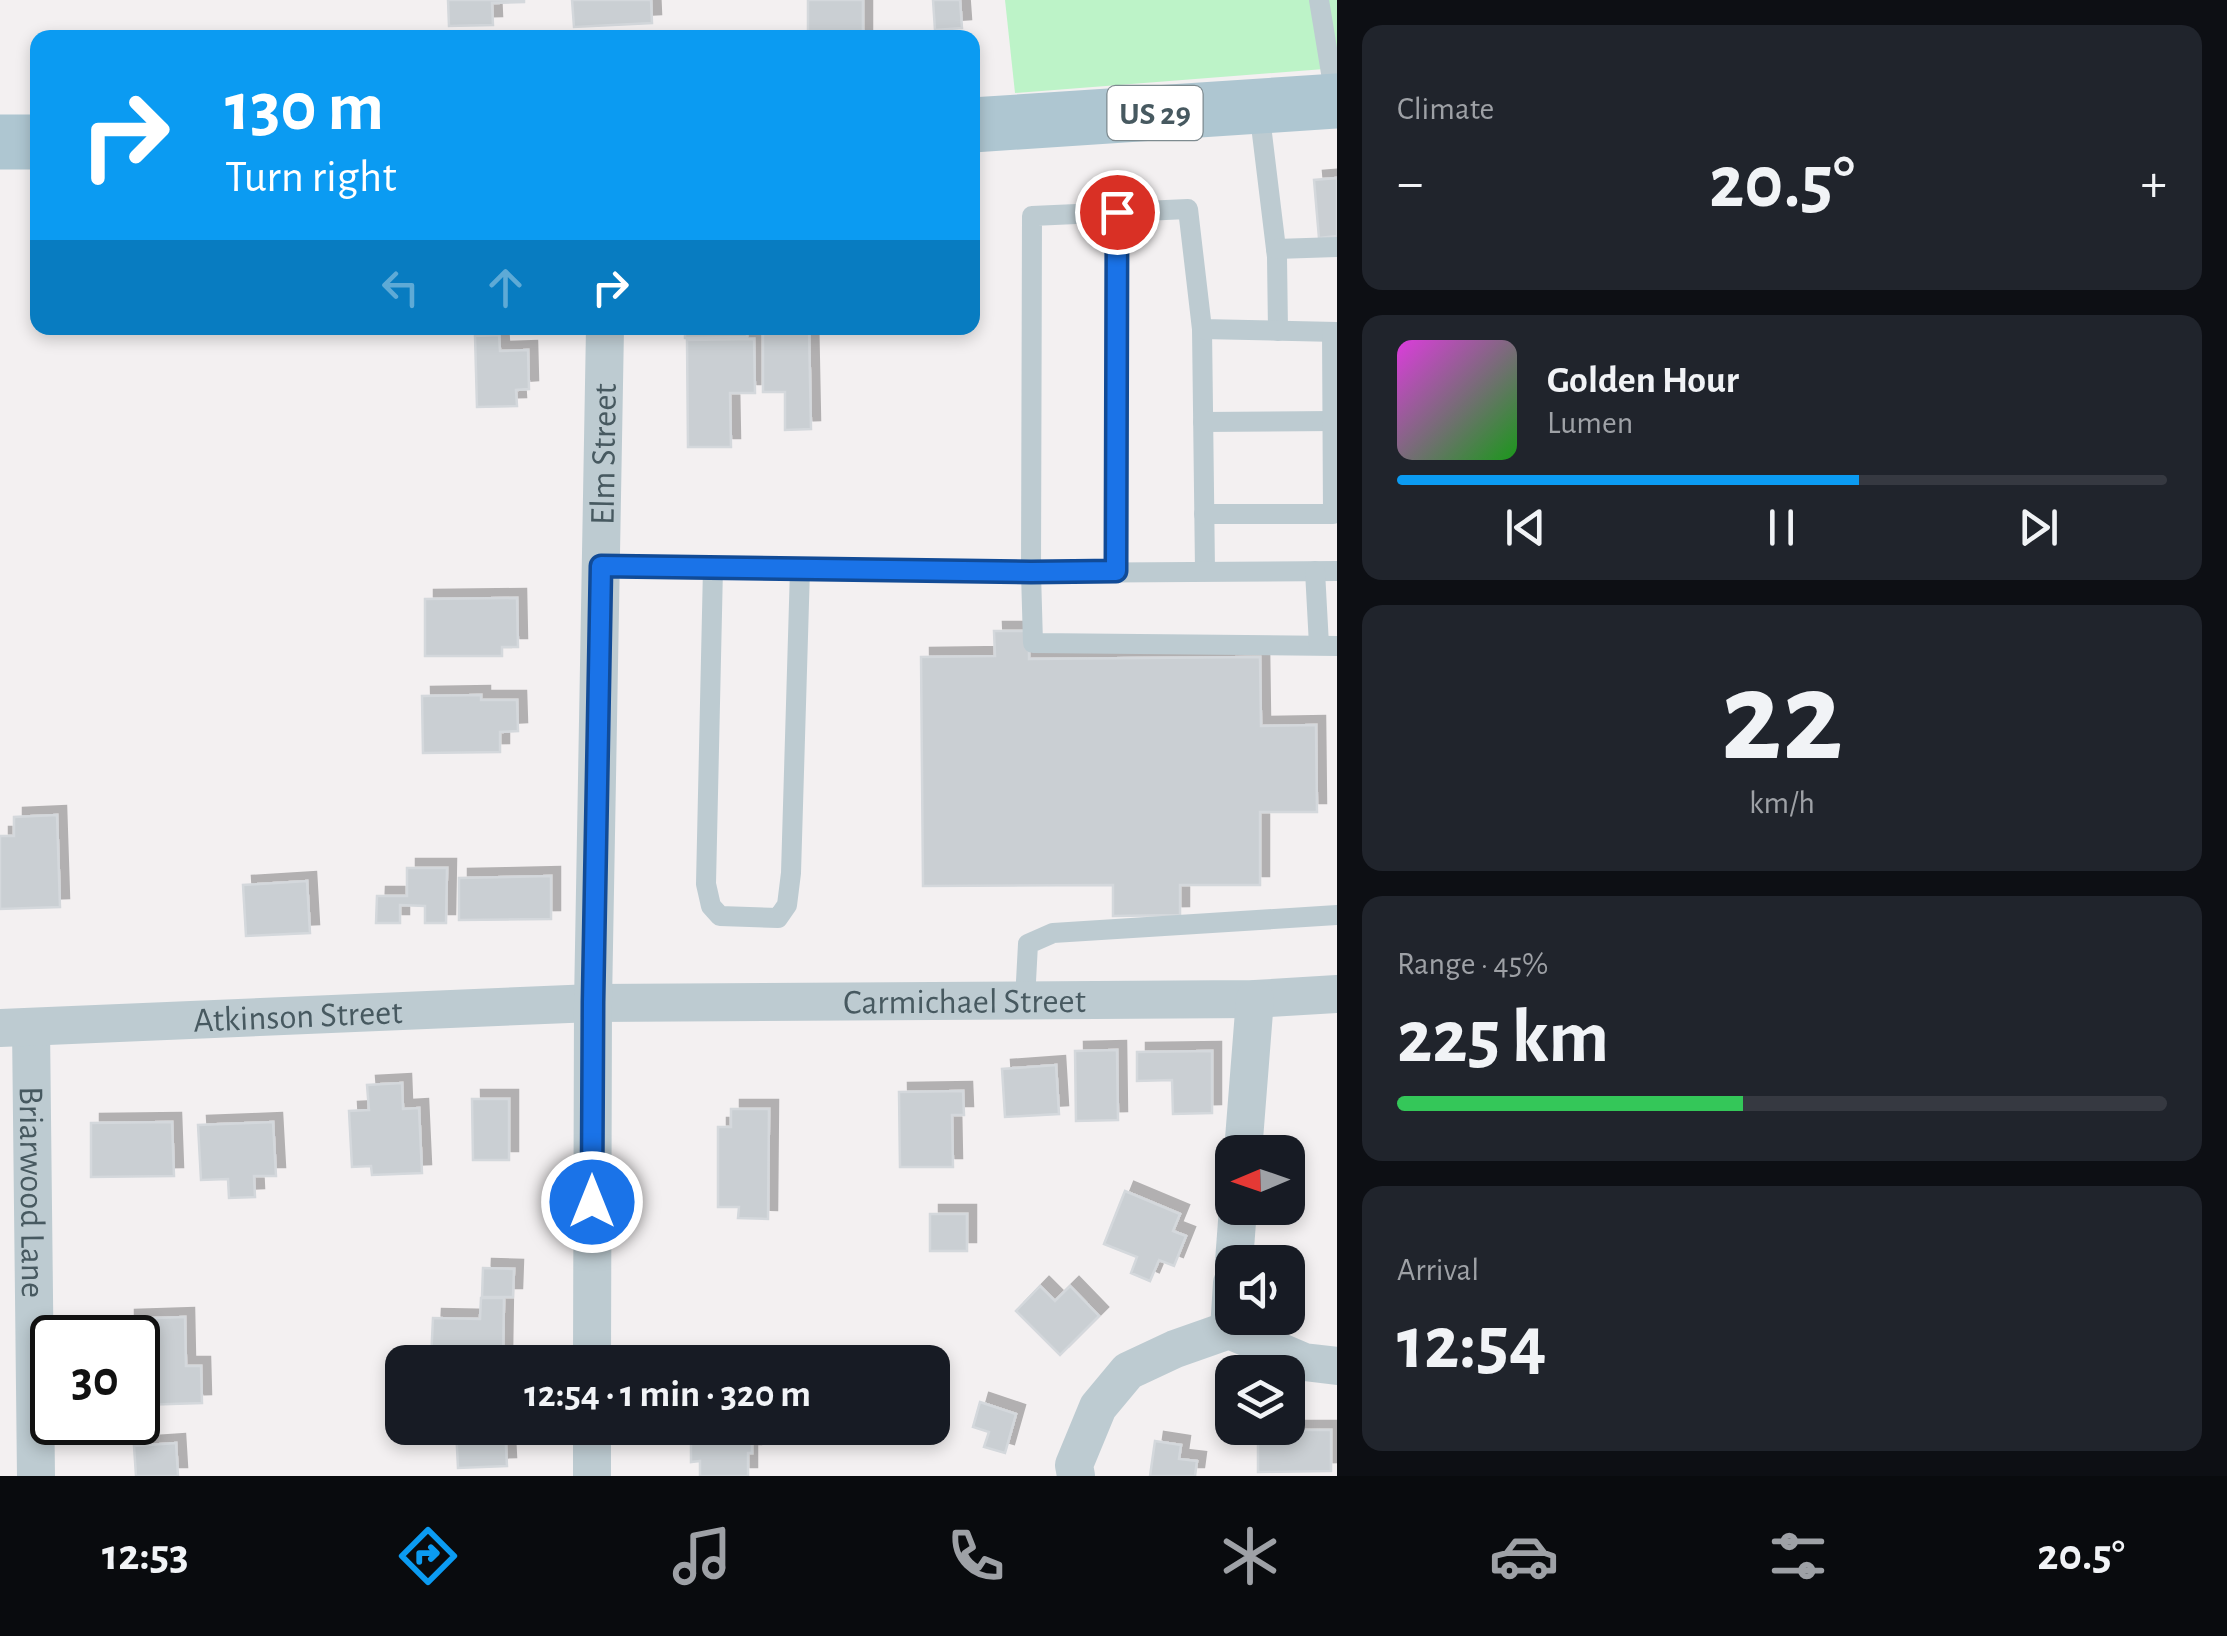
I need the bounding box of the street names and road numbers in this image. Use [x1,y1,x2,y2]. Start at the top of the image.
road number: US 29 [1108,86,1202,140]
street label: Elm Street [586,383,623,525]
street label: Carmichael Street [843,984,1086,1020]
street label: Atkinson Street [193,995,403,1039]
street label: Briarwood Lane [13,1086,50,1298]

